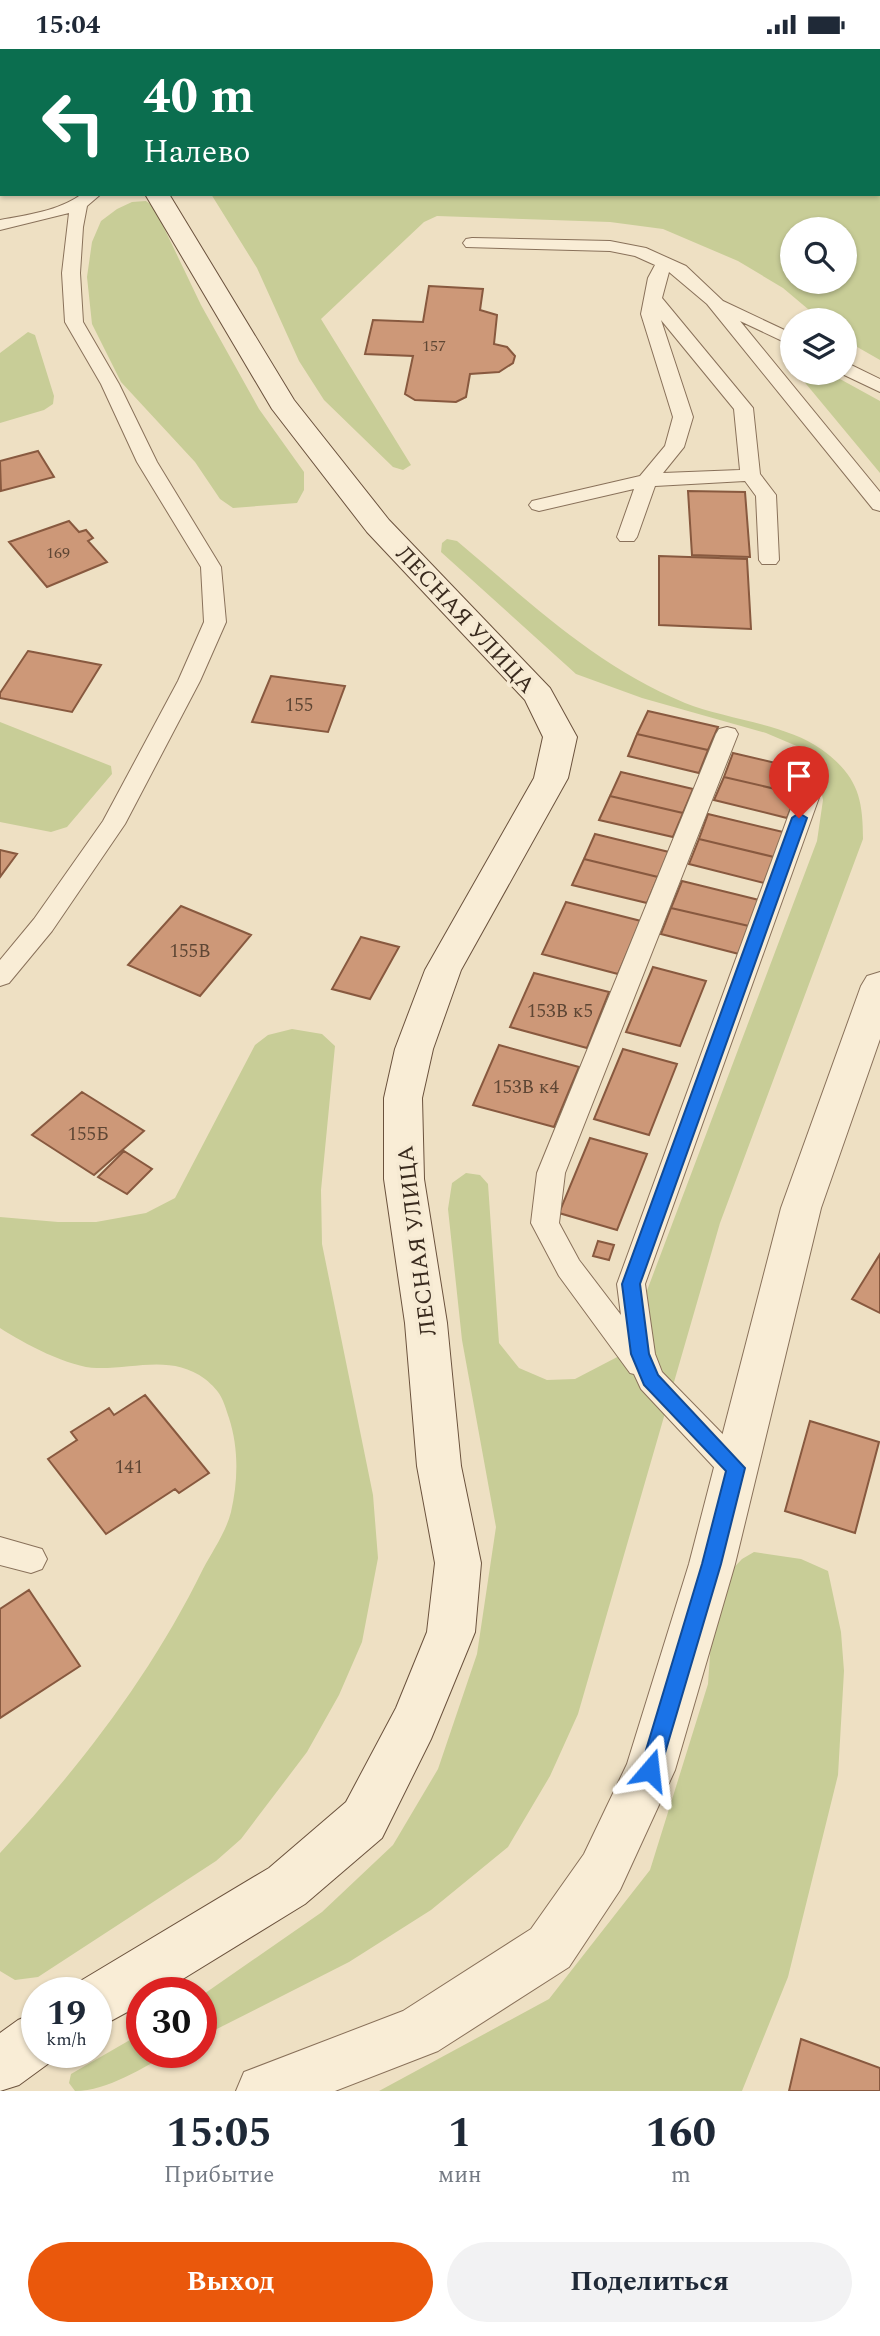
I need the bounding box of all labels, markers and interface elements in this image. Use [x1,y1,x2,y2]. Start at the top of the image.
text: 15:04 [35,5,100,45]
text: 40 m [143,60,254,135]
icon: left [28,77,119,168]
text: Налево [143,128,251,177]
map controls [780,217,857,385]
button: search [780,217,857,294]
button: layers [780,308,857,385]
house number: 157 [422,334,446,358]
street label: ЛЕСНАЯ УЛИЦА [387,538,543,702]
house number: 169 [46,541,70,565]
house number: 155 [285,691,313,720]
pin [769,746,829,818]
icon: arrive [780,757,818,795]
house number: 155В [169,937,211,966]
house number: 153В к5 [527,997,593,1026]
house number: 153В к4 [493,1073,559,1102]
house number: 155Б [67,1120,109,1149]
street label: ЛЕСНАЯ УЛИЦА [388,1143,447,1338]
house number: 141 [115,1453,143,1482]
position arrow [613,1733,687,1807]
speed limit sign: 30 [126,1977,217,2068]
text: 19 [47,1987,86,2040]
text: km/h [46,2026,87,2053]
text: 15:05 [166,2102,272,2165]
text: 1 [448,2102,472,2165]
text: 160 [646,2102,716,2165]
text: Прибытие [164,2158,274,2193]
text: мин [438,2158,482,2193]
text: m [671,2158,691,2193]
button: Выход [28,2242,433,2322]
button: Поделиться [447,2242,852,2322]

